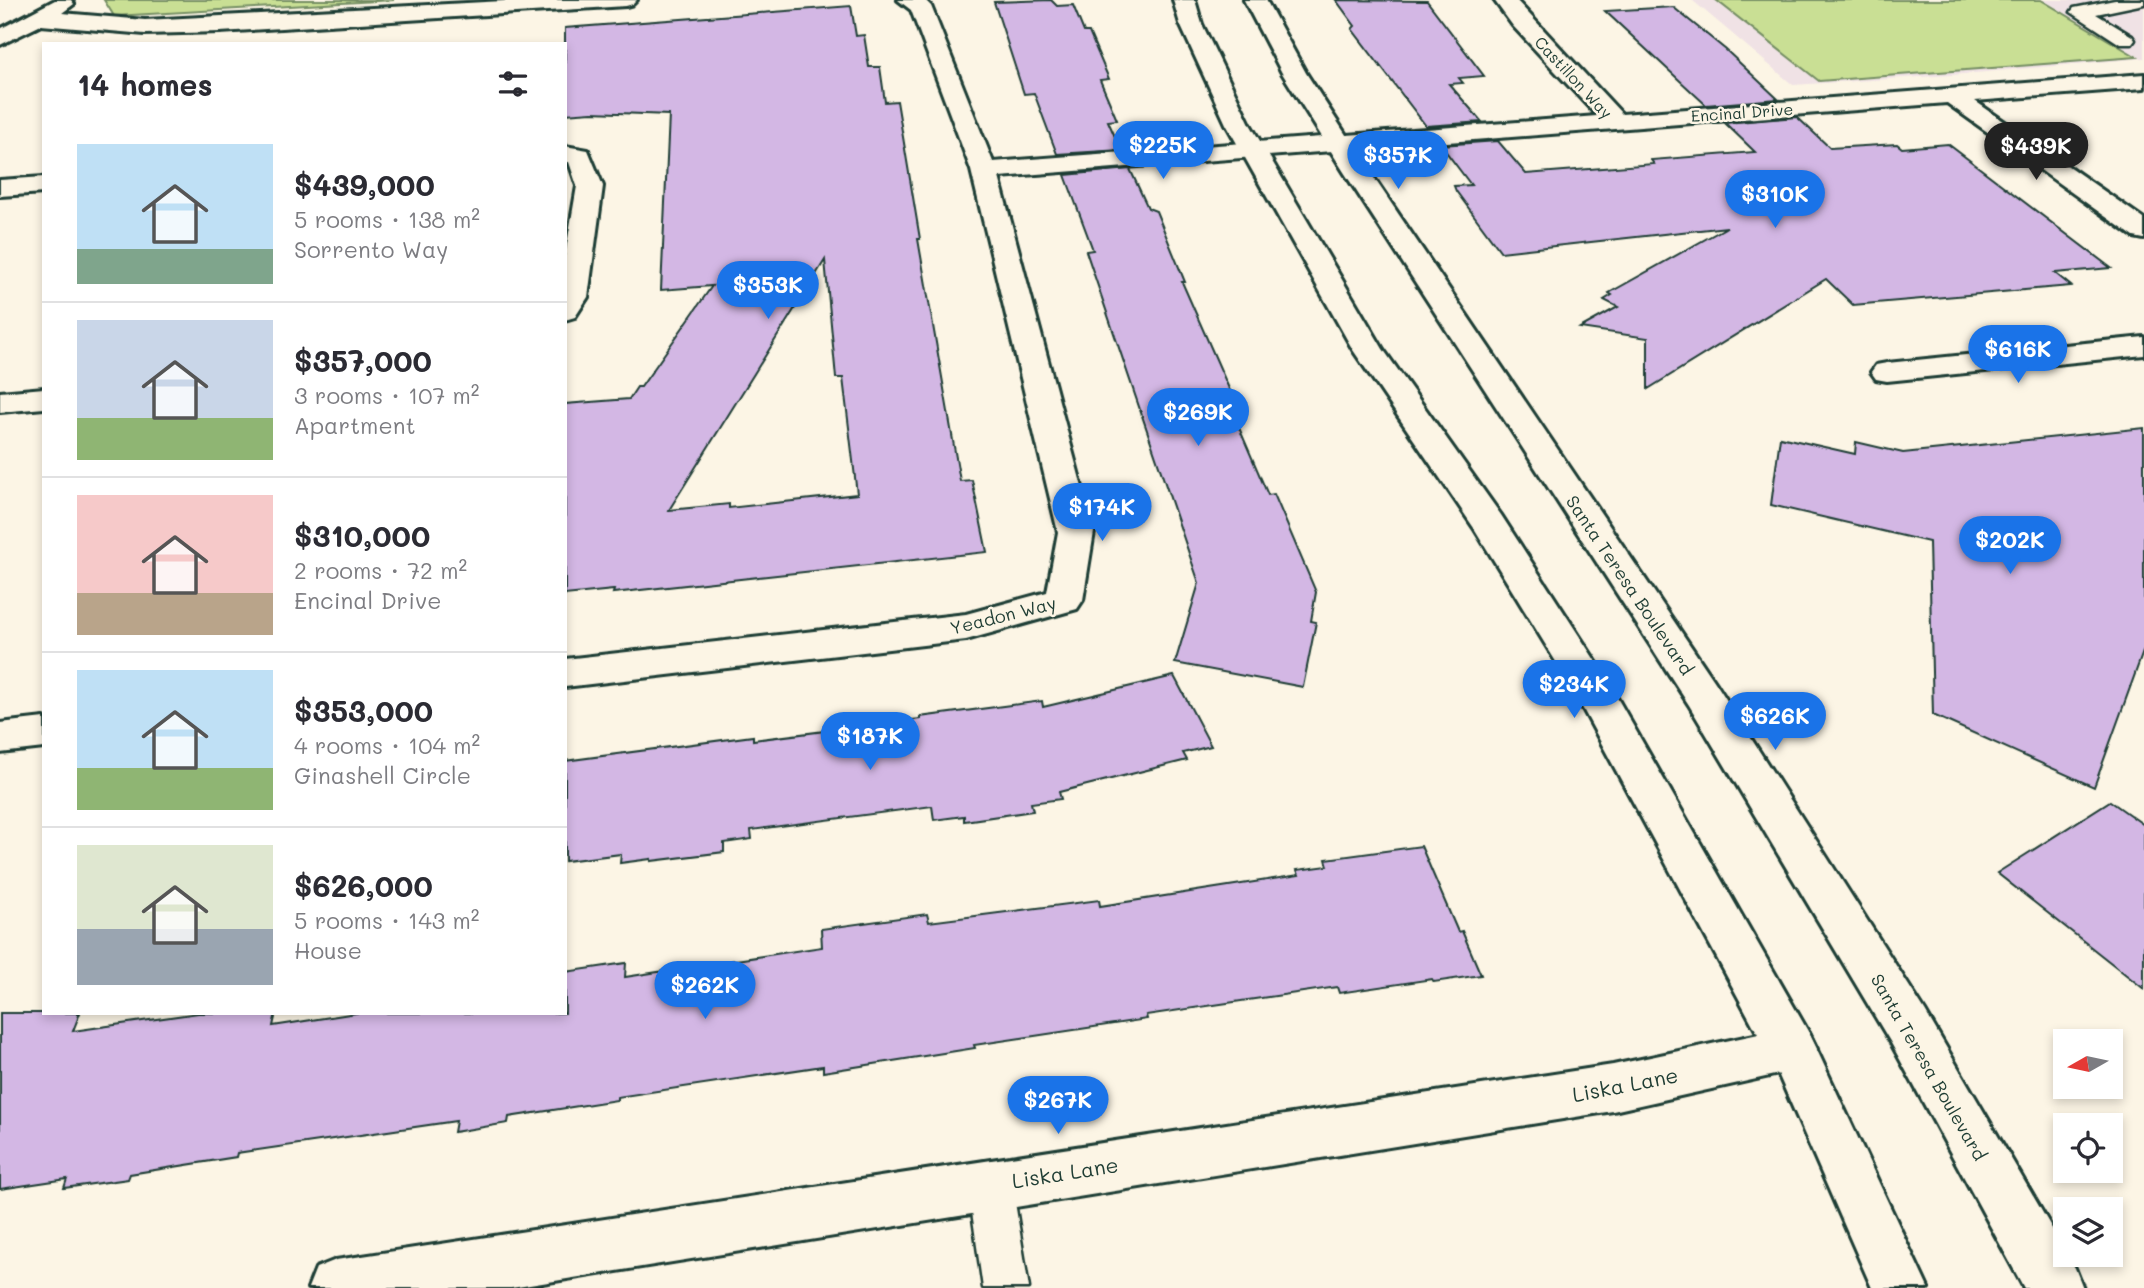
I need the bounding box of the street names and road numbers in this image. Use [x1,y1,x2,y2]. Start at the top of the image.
street label: Castillon Way [1531,31,1617,123]
street label: Encinal Drive [1690,98,1794,126]
street label: Santa Teresa Boulevard [1561,490,1699,680]
street label: Yeadon Way [948,590,1058,640]
street label: Santa Teresa Boulevard [1866,969,1992,1165]
street label: Liska Lane [1570,1061,1680,1107]
street label: Liska Lane [1010,1150,1120,1194]

